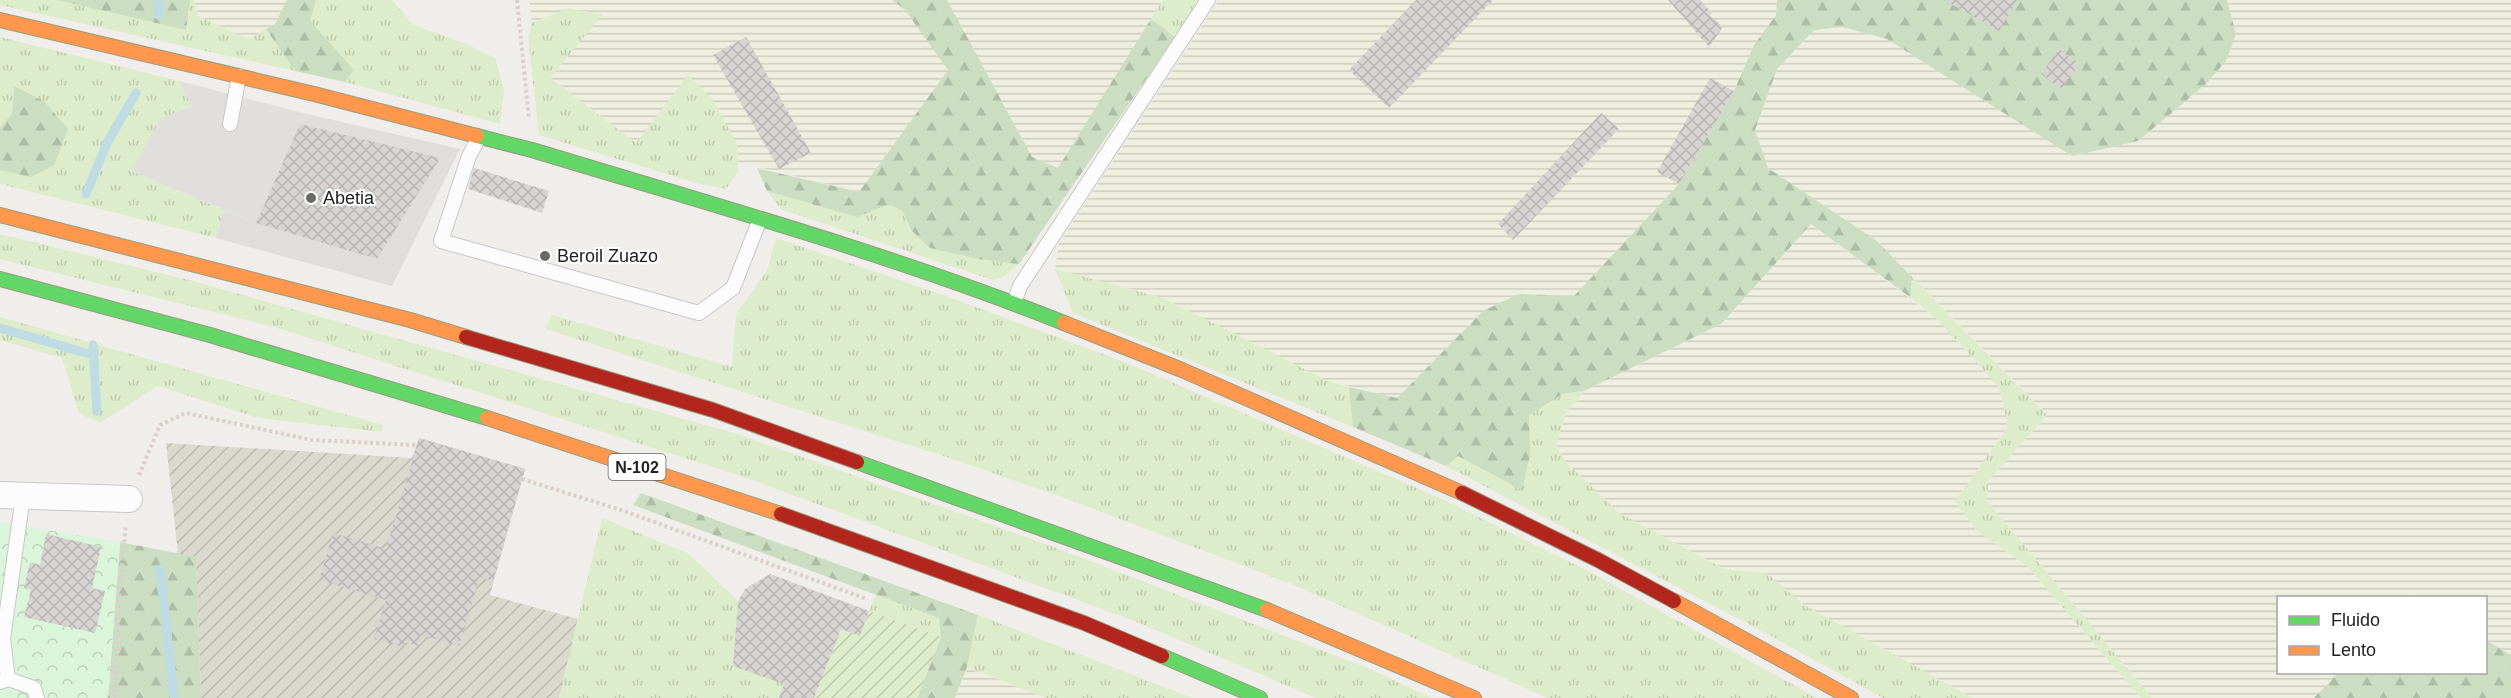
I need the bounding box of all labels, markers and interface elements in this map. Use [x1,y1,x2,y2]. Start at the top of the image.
place label: Abetia [323,188,375,208]
marker: Abetia [304,191,318,205]
place label: Beroil Zuazo [557,246,658,266]
marker: Beroil Zuazo [538,249,552,263]
road number: N-102 [608,454,666,480]
legend [2277,596,2487,674]
text: Fluido [2331,610,2380,630]
text: Lento [2331,640,2376,660]

